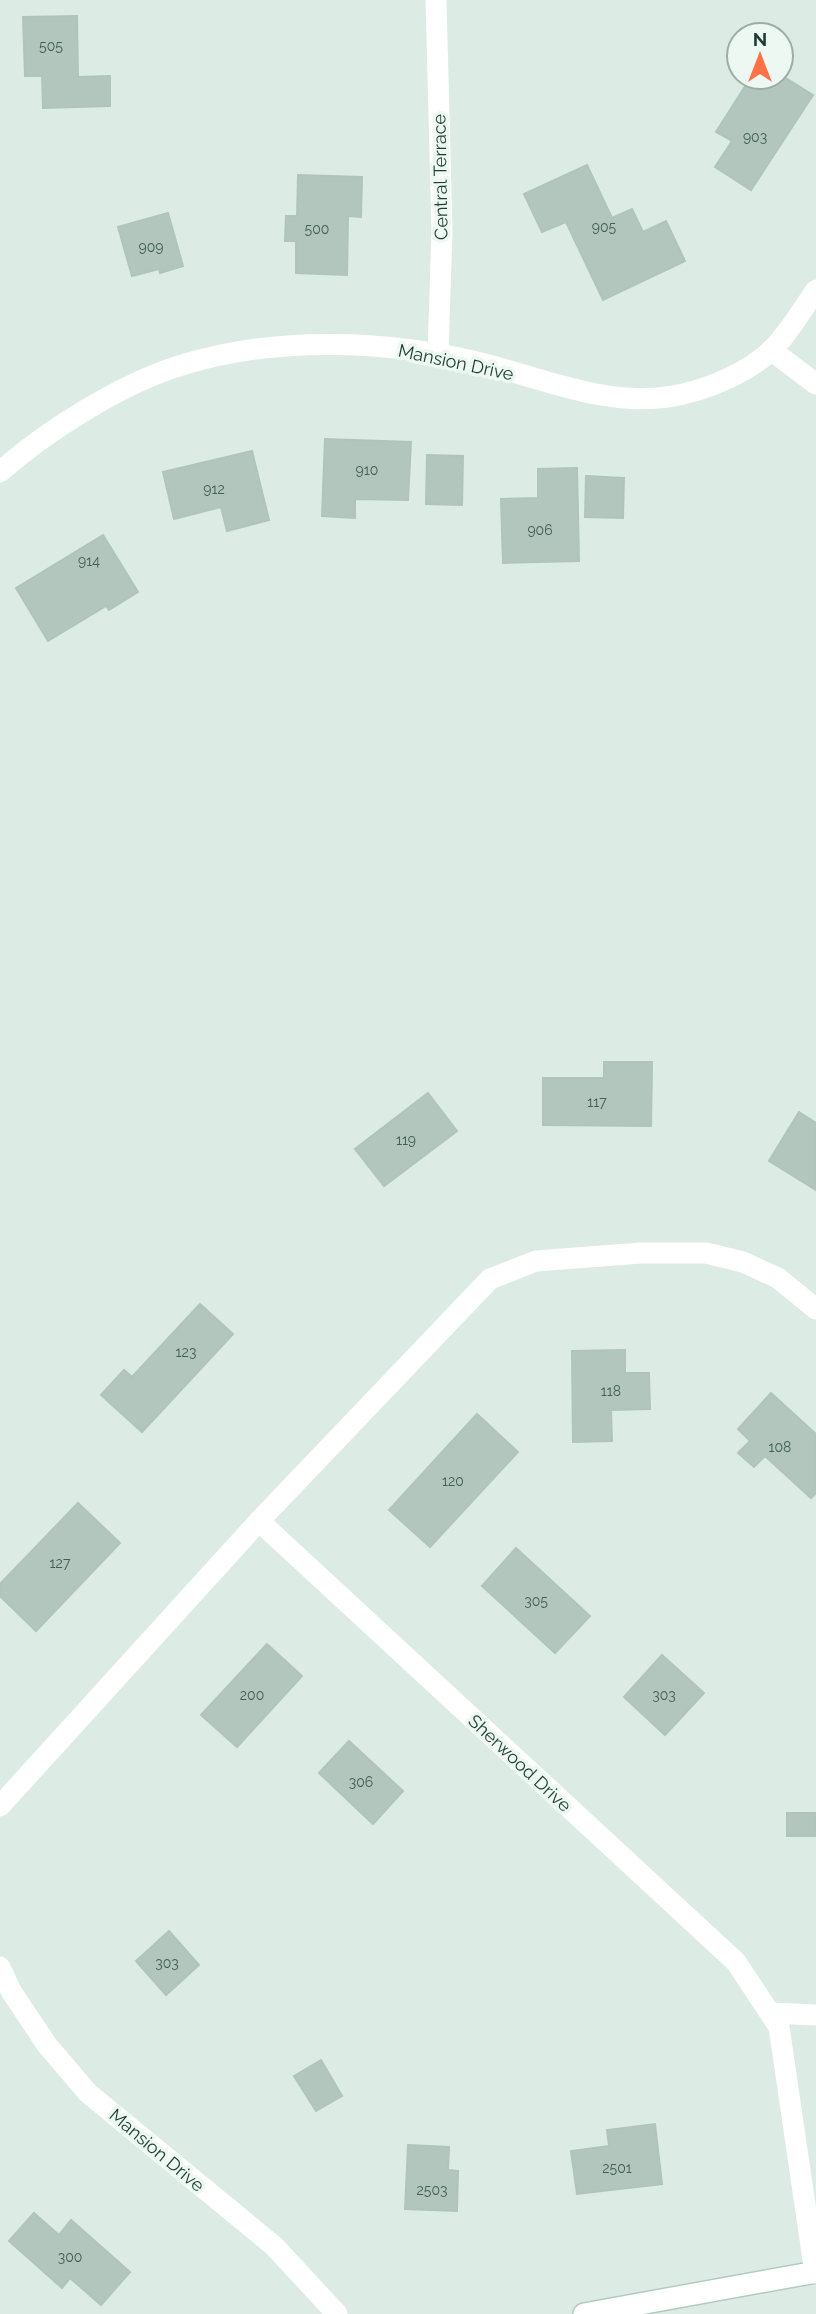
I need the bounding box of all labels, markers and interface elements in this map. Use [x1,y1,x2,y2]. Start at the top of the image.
north arrow [725,21,795,91]
text: N [753,28,767,50]
house number: 505 [39,38,63,54]
street label: Central Terrace [428,113,452,240]
house number: 903 [743,129,767,145]
house number: 905 [592,219,617,235]
house number: 500 [305,221,329,237]
house number: 909 [139,239,163,255]
street label: Mansion Drive [396,340,516,385]
house number: 910 [356,462,378,478]
house number: 912 [203,481,225,497]
house number: 906 [527,522,553,538]
house number: 914 [78,553,100,569]
house number: 117 [587,1094,607,1110]
house number: 119 [396,1132,416,1148]
house number: 123 [176,1344,196,1360]
house number: 118 [601,1383,621,1399]
house number: 108 [769,1439,791,1455]
house number: 120 [442,1473,464,1489]
house number: 127 [50,1555,71,1571]
house number: 305 [524,1593,548,1609]
house number: 200 [240,1687,264,1703]
house number: 303 [652,1687,676,1703]
street label: Sherwood Drive [464,1710,576,1816]
house number: 306 [349,1774,373,1790]
house number: 303 [155,1955,179,1971]
street label: Mansion Drive [105,2104,209,2196]
house number: 2501 [602,2160,632,2176]
house number: 2503 [417,2182,447,2198]
house number: 300 [58,2249,82,2265]

